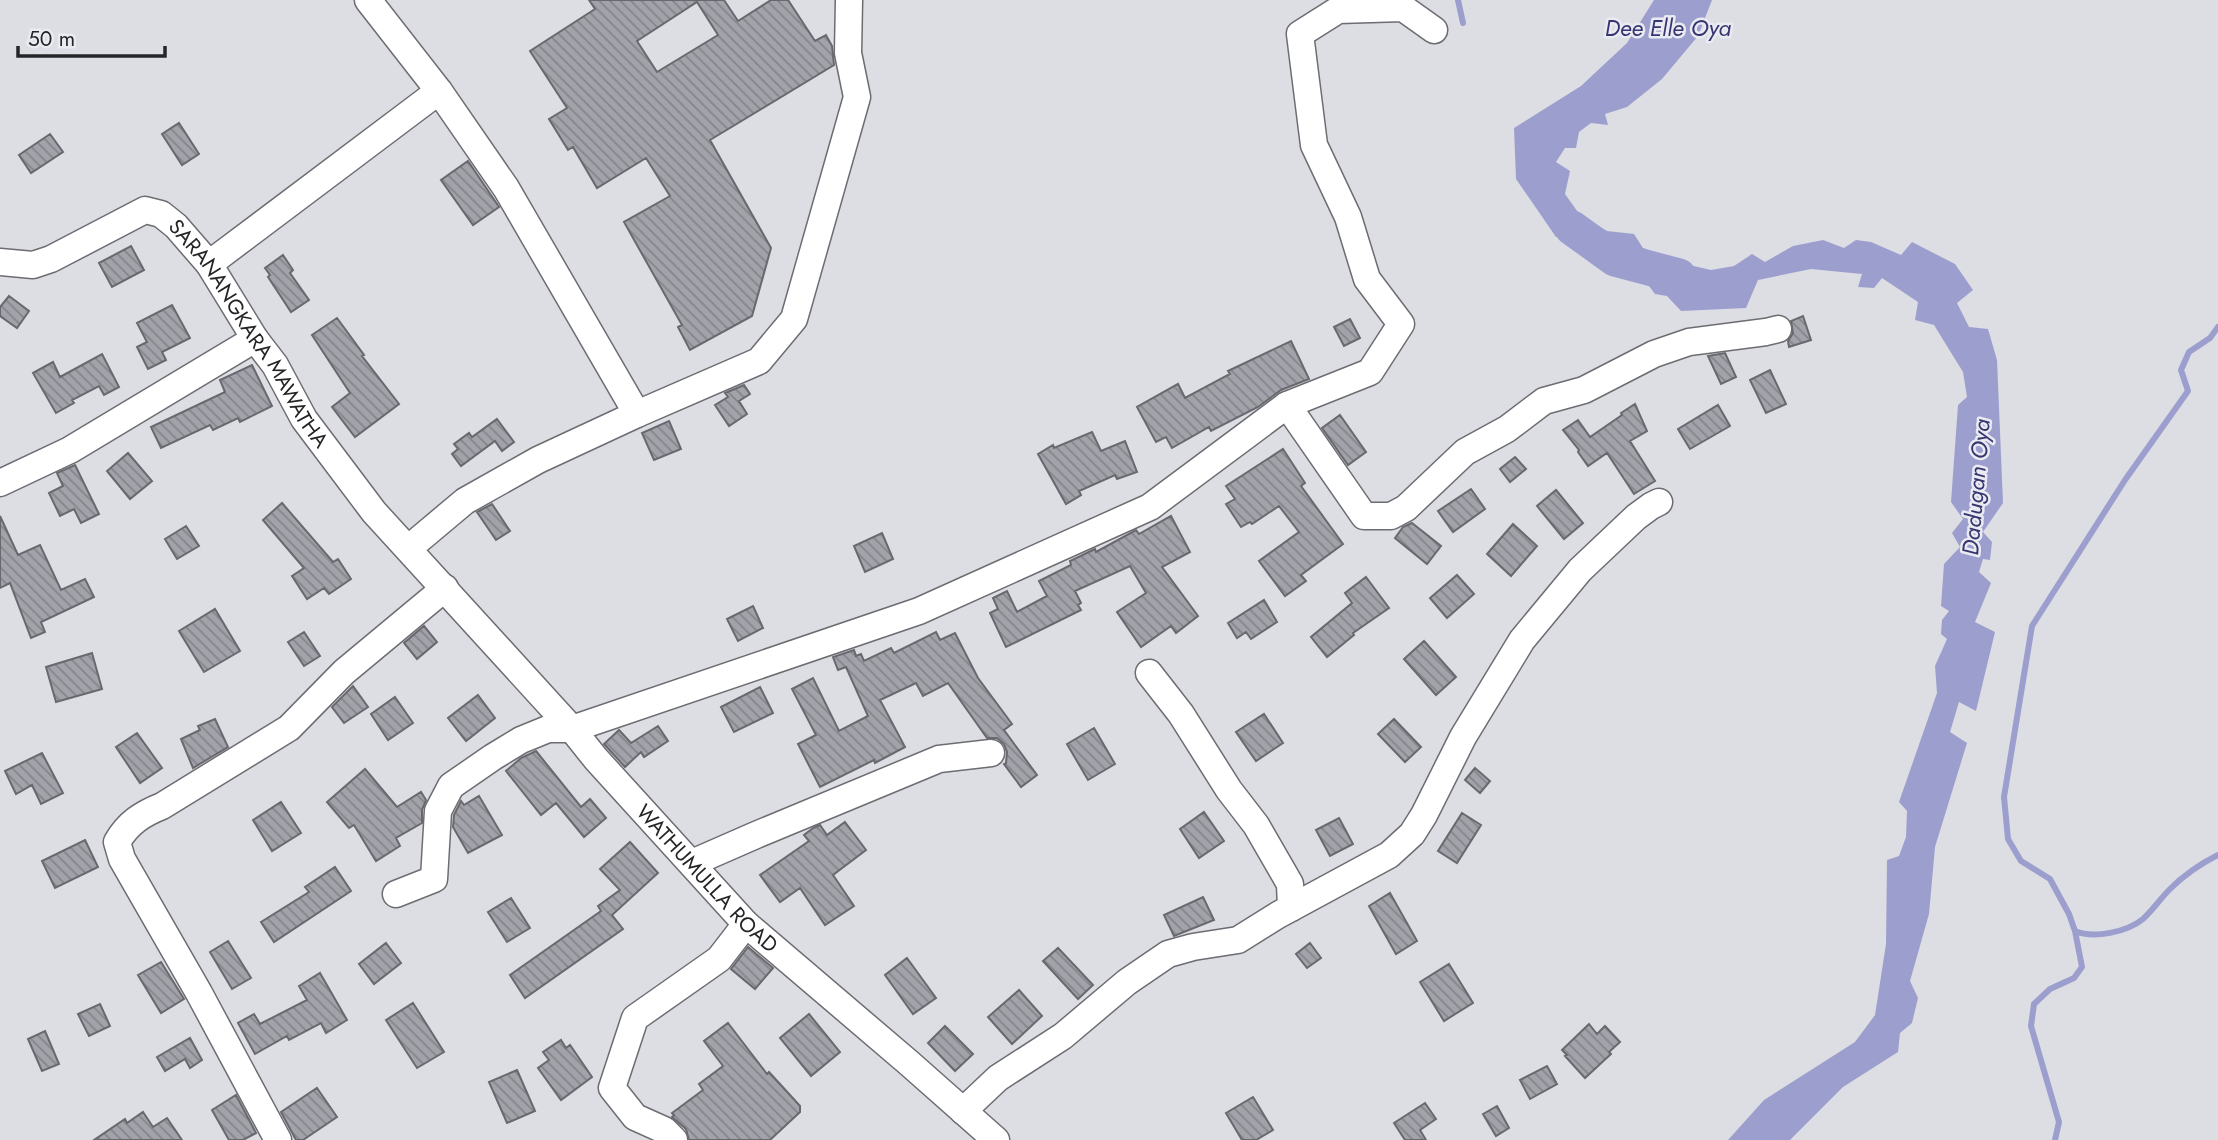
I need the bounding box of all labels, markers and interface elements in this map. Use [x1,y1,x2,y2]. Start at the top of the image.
water label: Dee Elle Oya [1605,11,1732,45]
scale bar [18,14,164,58]
text: 50 m [28,24,75,54]
street label: SARANANGKARA MAWATHA [162,213,336,454]
water label: Dadugan Oya [1953,417,1999,557]
street label: WATHUMULLA ROAD [629,798,784,960]

